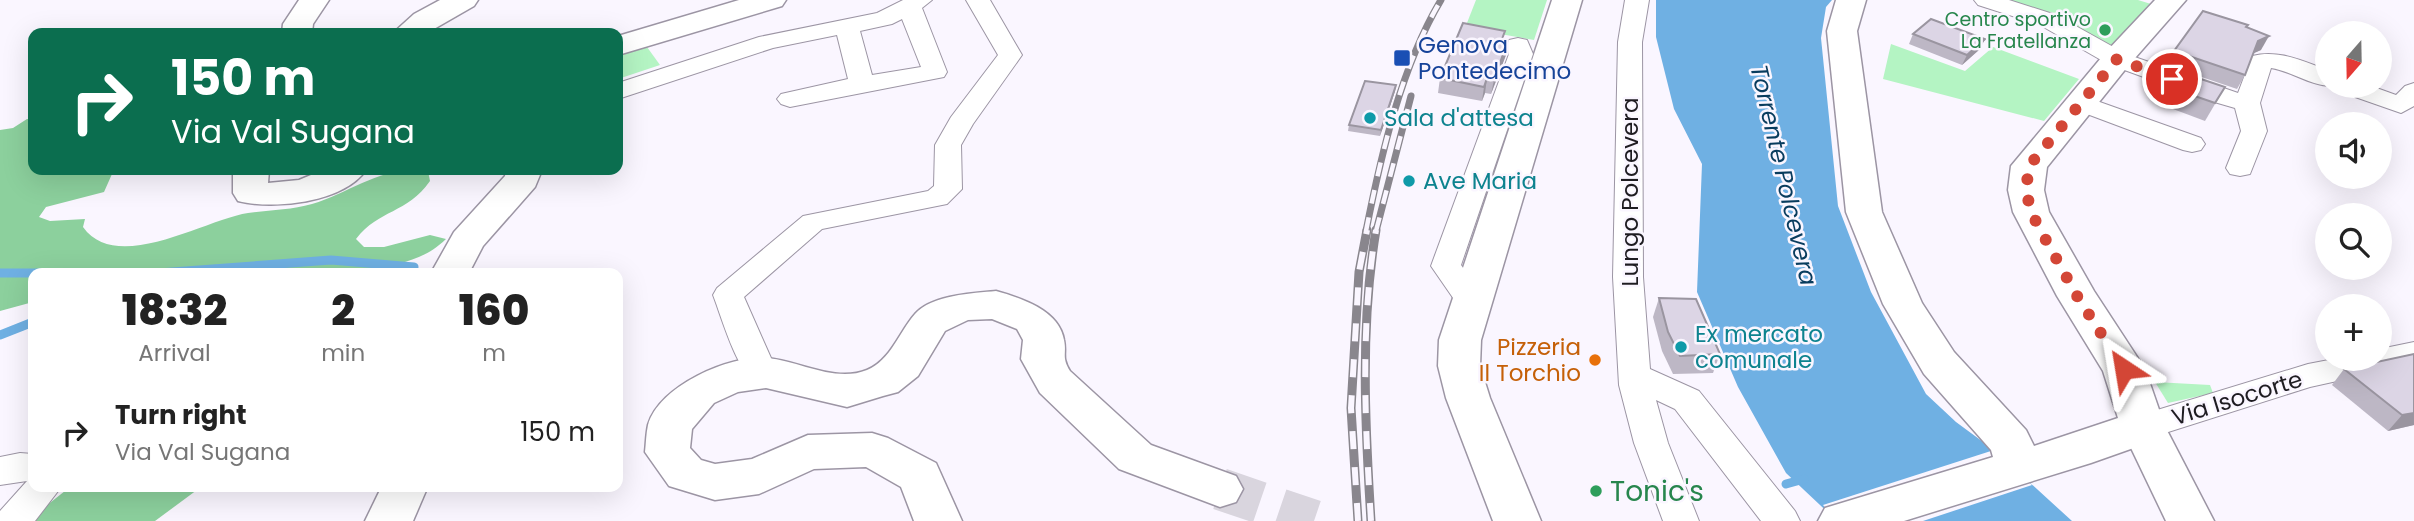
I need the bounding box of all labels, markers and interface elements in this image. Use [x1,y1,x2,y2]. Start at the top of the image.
place label: Centro sportivo La Fratellanza [1945,6,2091,55]
north arrow [2315,21,2392,98]
map controls [2315,21,2392,371]
marker: Centro sportivo La Fratellanza [2097,22,2113,38]
place label: Genova Pontedecimo [1418,29,1571,87]
text: 150 m [171,44,316,112]
marker: Genova Pontedecimo [1392,48,1412,68]
pin [2142,49,2202,109]
icon: right [56,56,147,147]
icon: arrive [2153,60,2191,98]
water label: Torrente Polcevera [1743,61,1825,289]
street label: Lungo Polcevera [1614,98,1646,287]
place label: Sala d'attesa [1384,102,1534,134]
text: Via Val Sugana [171,109,415,154]
marker: Sala d'attesa [1362,110,1378,126]
button: sound [2315,112,2392,189]
place label: Ave Maria [1423,165,1537,197]
marker: Ave Maria [1401,173,1417,189]
button: search [2315,203,2392,280]
text: 18:32 [122,281,228,340]
text: 2 [331,281,355,340]
text: 160 [459,281,529,340]
button: + [2315,294,2392,371]
place label: Ex mercato comunale [1695,318,1823,376]
place label: Pizzeria Il Torchio [1479,331,1581,389]
position arrow [2087,332,2161,406]
text: Arrival [138,337,211,369]
text: min [321,337,365,369]
text: m [482,337,506,369]
marker: Ex mercato comunale [1673,339,1689,355]
marker: Pizzeria Il Torchio [1587,352,1603,368]
street label: Via Isocorte [2168,363,2306,433]
text: Turn right [115,397,247,433]
icon: right [56,414,94,452]
text: 150 m [520,414,595,450]
text: Via Val Sugana [115,436,290,468]
place label: Tonic's [1610,472,1704,511]
marker: Tonic's [1588,483,1604,499]

